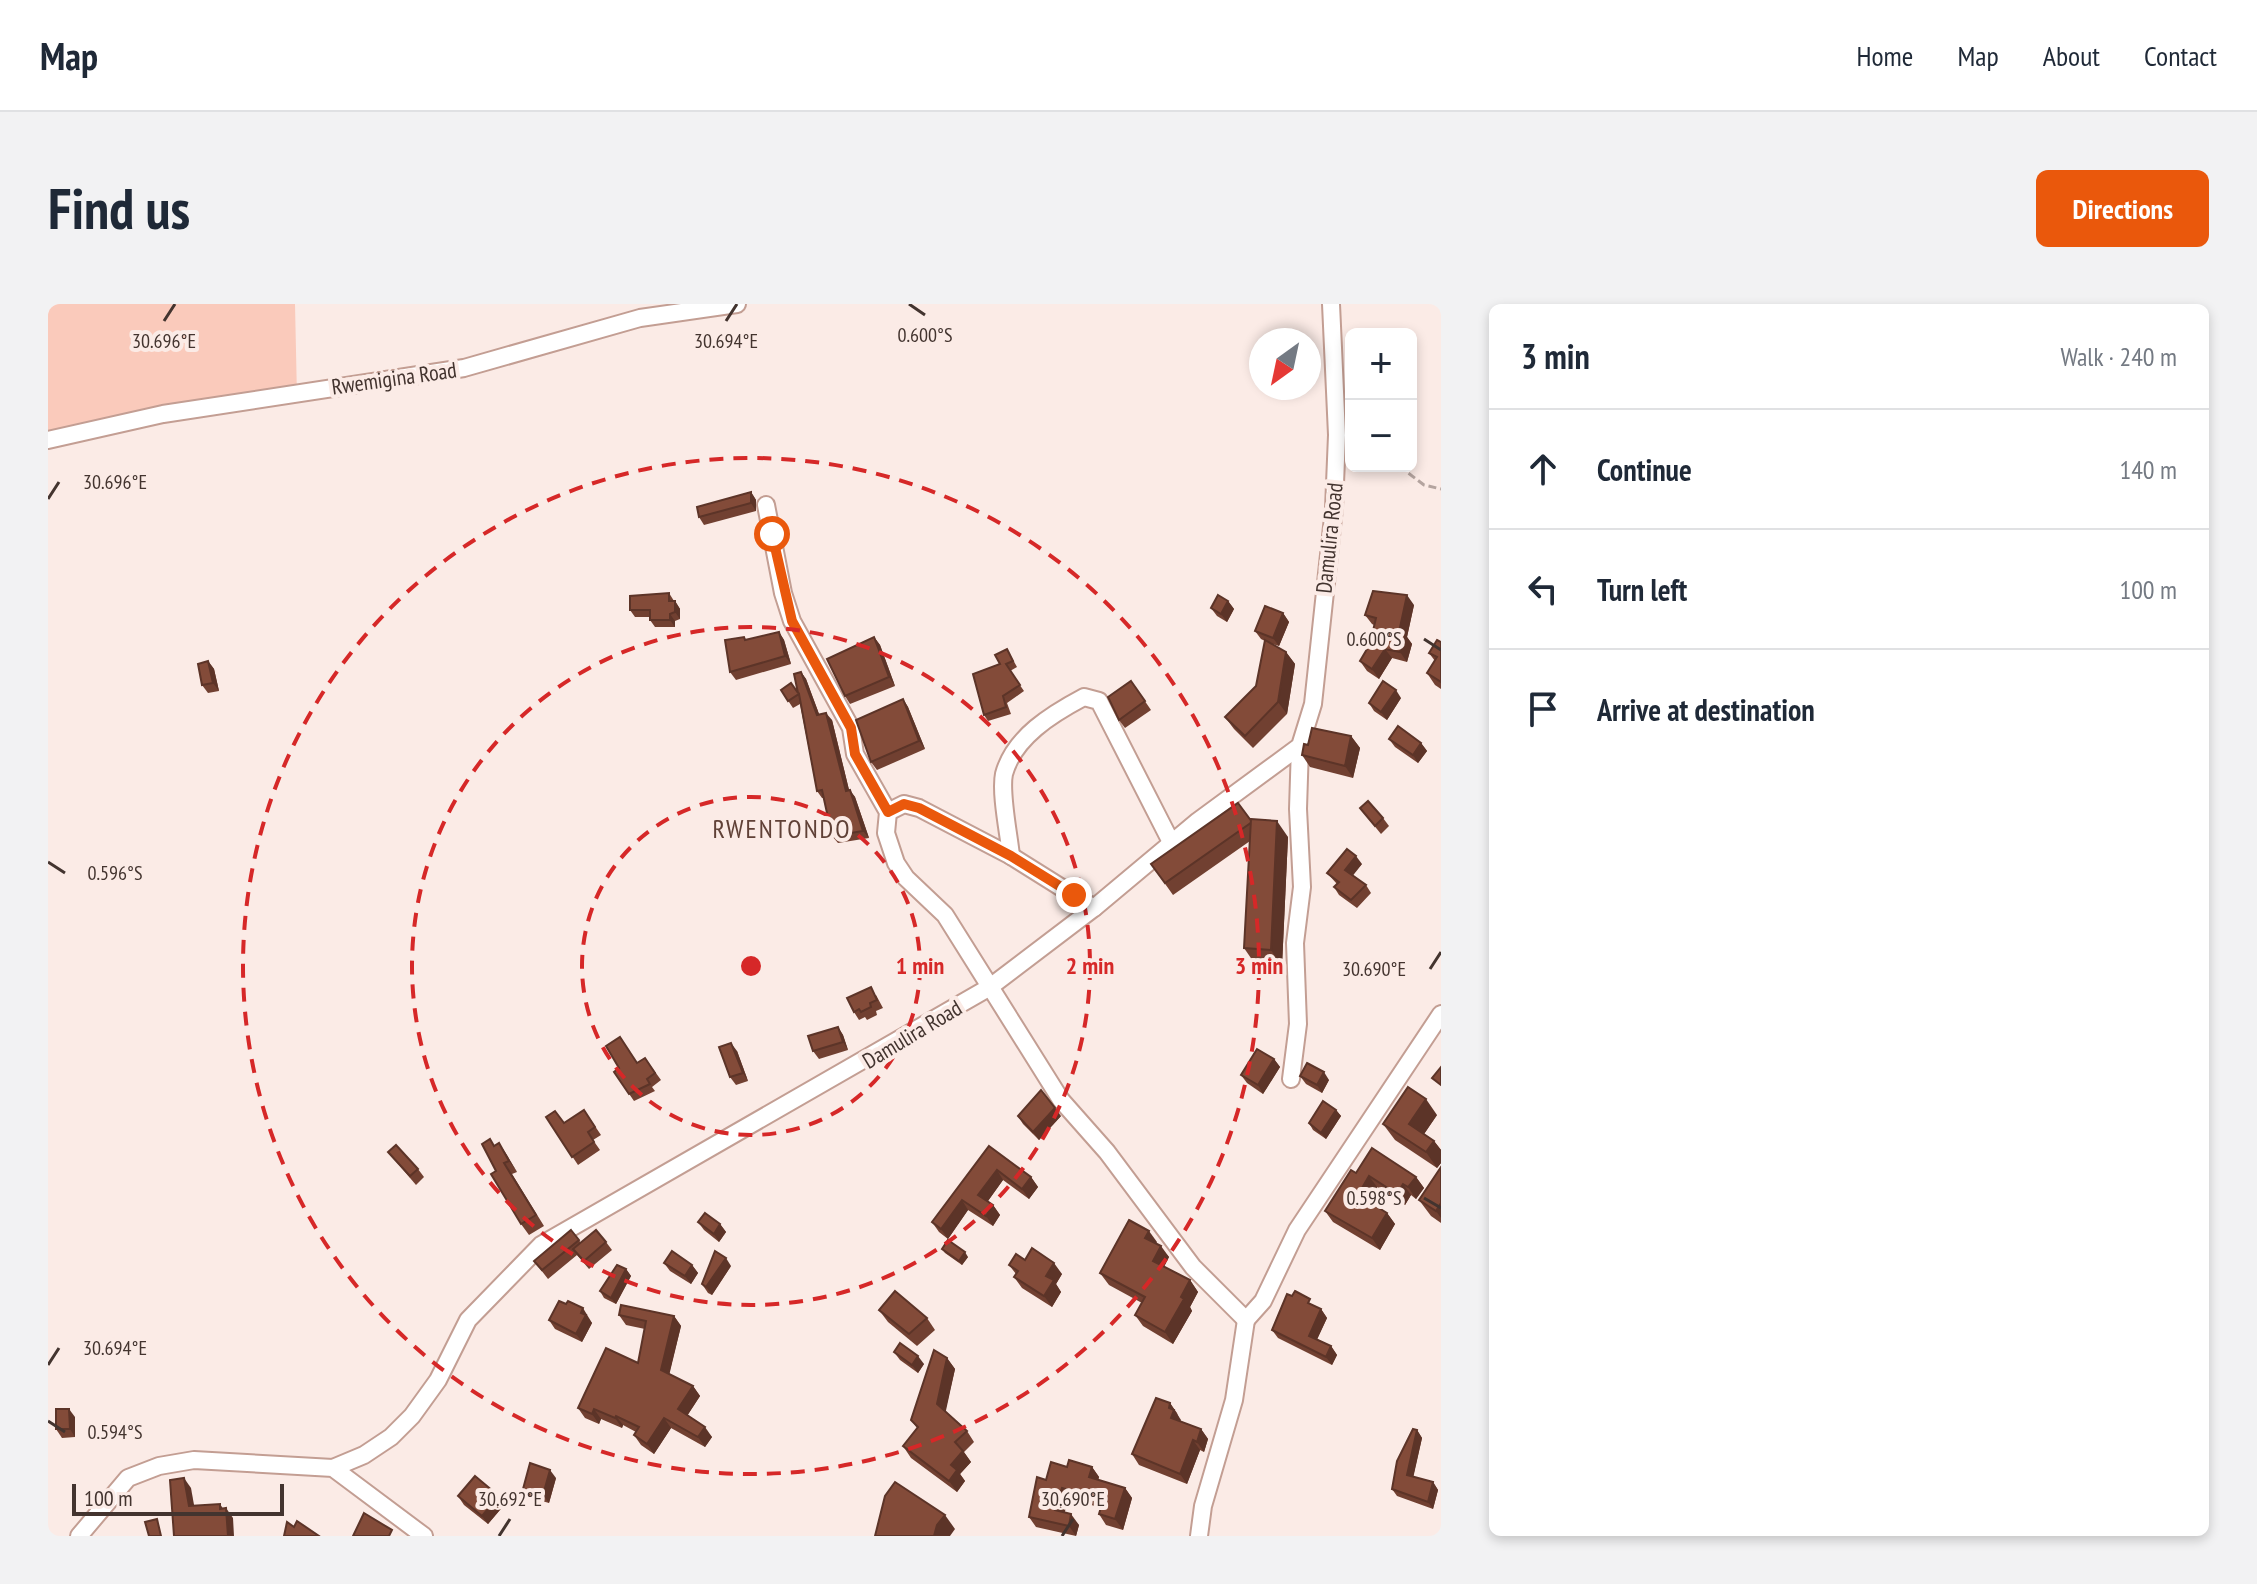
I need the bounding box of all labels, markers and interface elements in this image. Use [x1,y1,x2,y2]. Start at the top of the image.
text: Map [40,31,98,80]
text: Home [1857,37,1913,74]
text: Map [1957,37,1999,74]
text: About [2043,37,2100,74]
text: Contact [2144,37,2217,74]
button: Directions [2036,170,2209,247]
text: Find us [48,172,190,244]
text: 0.600°S [898,322,952,348]
text: 30.696°E [132,328,196,354]
text: 30.694°E [694,328,758,354]
north arrow [1249,328,1321,400]
map controls [1345,328,1417,472]
button: + [1345,328,1417,400]
text: 3 min [1521,334,1590,378]
text: Walk · 240 m [2060,340,2177,373]
street label: Rwemigina Road [330,355,458,401]
button: − [1345,400,1417,472]
icon: ahead [1521,447,1565,491]
text: Continue [1597,450,1692,489]
text: 140 m [2119,453,2177,486]
text: 30.696°E [83,469,147,495]
street label: Damulira Road [1309,481,1349,595]
route start [754,516,790,552]
icon: left [1521,567,1565,611]
text: Turn left [1597,570,1687,609]
text: 100 m [2119,573,2177,606]
text: 0.600°S [1347,626,1401,652]
icon: arrive [1521,687,1565,731]
text: Arrive at destination [1597,690,1815,729]
district label: RWENTONDO [712,812,852,845]
text: 0.596°S [88,860,142,886]
route end [1056,877,1092,913]
text: 1 min [896,950,944,981]
text: 2 min [1066,950,1114,981]
text: 3 min [1235,950,1283,981]
centre of rings [737,952,765,980]
text: 30.690°E [1342,956,1406,982]
street label: Damulira Road [857,993,967,1075]
text: 0.598°S [1347,1185,1401,1211]
text: 30.694°E [83,1335,147,1361]
text: 0.594°S [88,1419,142,1445]
scale bar [72,1480,284,1516]
text: 100 m [84,1484,133,1512]
text: 30.692°E [478,1486,542,1512]
text: 30.690°E [1041,1486,1105,1512]

